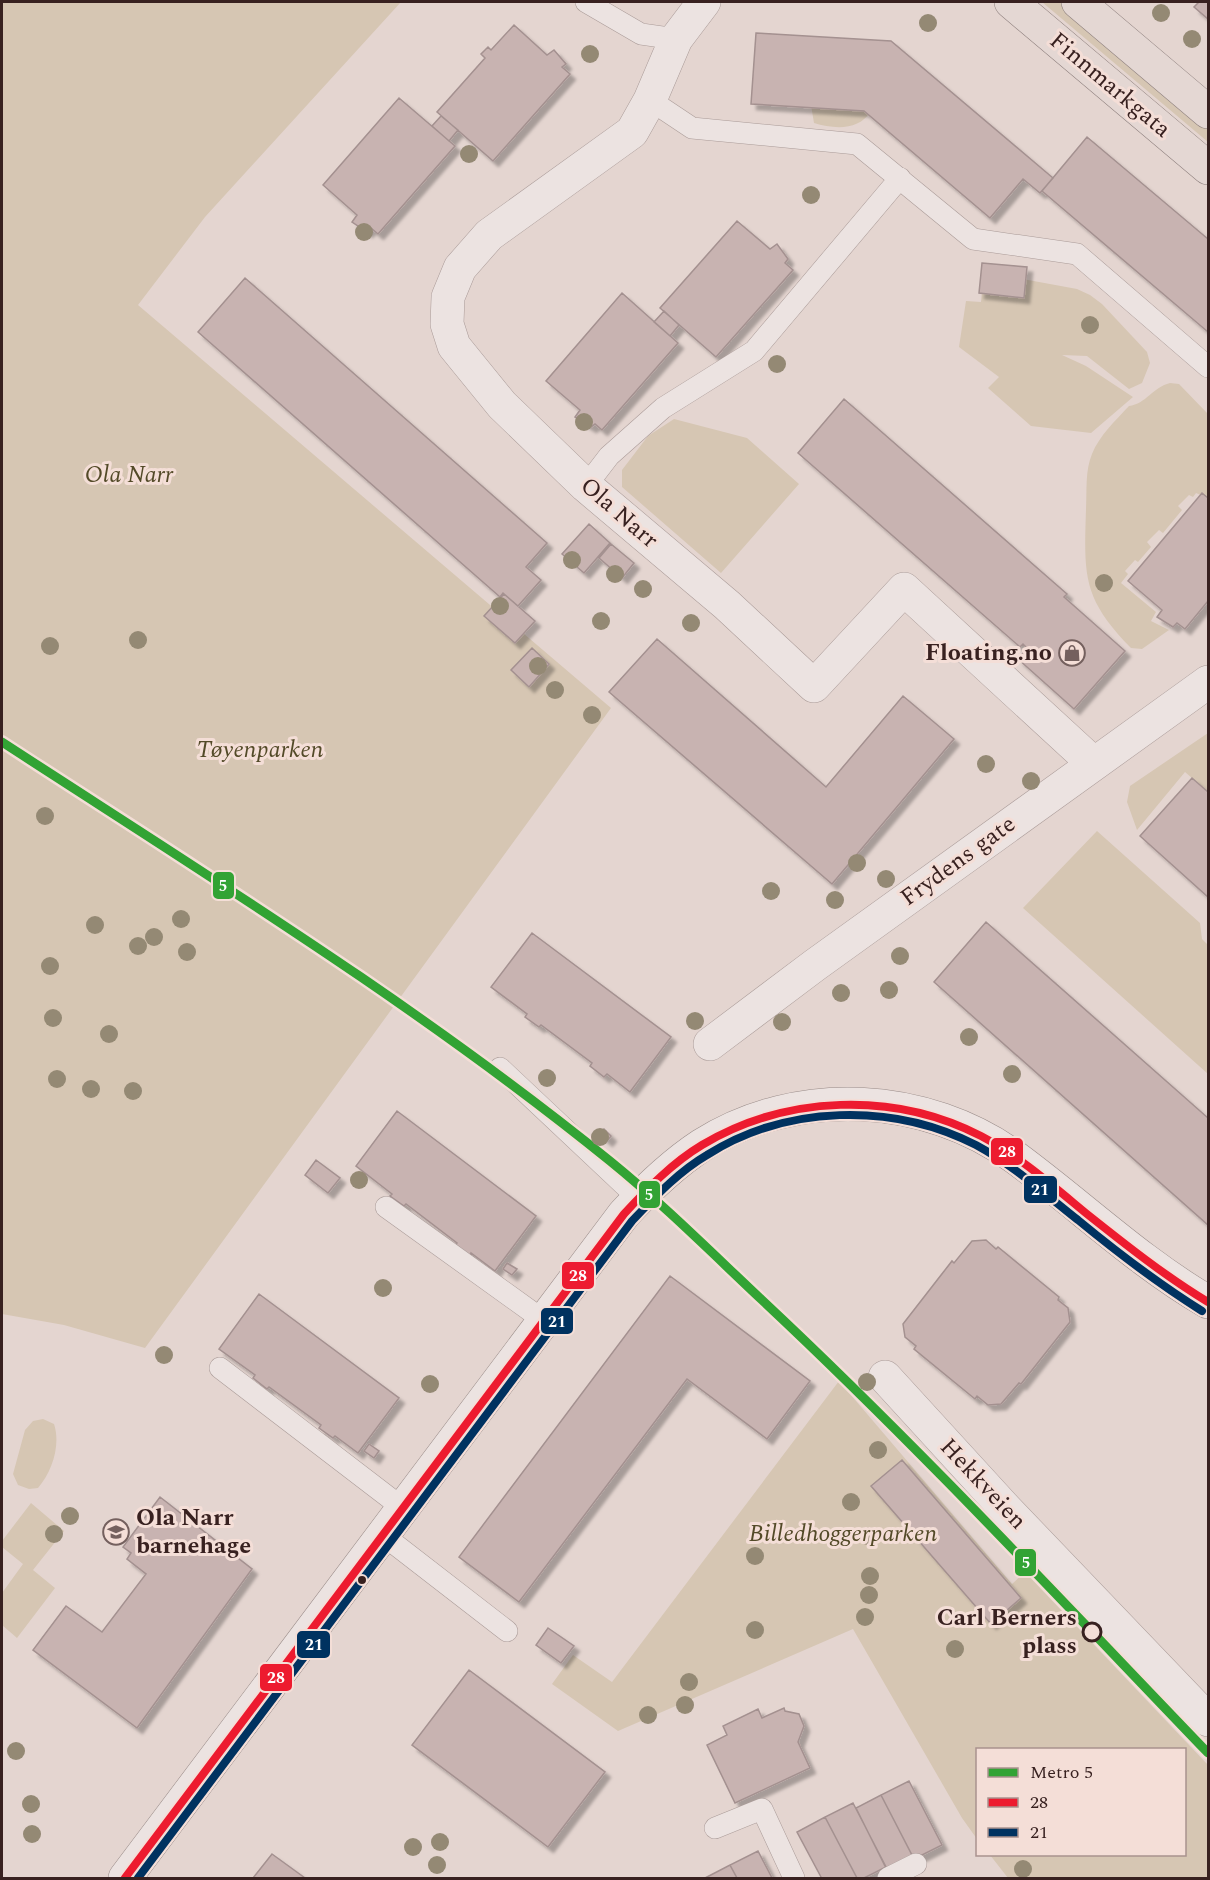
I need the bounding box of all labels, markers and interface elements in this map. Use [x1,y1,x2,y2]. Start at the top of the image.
street label: Finnmarkgata [1041,23,1179,147]
park label: Ola Narr [85,457,174,493]
street label: Ola Narr [572,469,666,557]
place label: Floating.no [925,635,1052,671]
shop icon: Floating.no [1057,638,1087,668]
park label: Tøyenparken [196,732,324,768]
street label: Frydens gate [893,807,1023,915]
line badge: 5 [212,871,235,900]
text: 5 [219,874,227,898]
line badge: 28 [990,1137,1024,1166]
text: 28 [998,1140,1016,1164]
line badge: 21 [1023,1175,1058,1204]
text: 21 [1031,1178,1049,1202]
line badge: 5 [638,1180,661,1209]
text: 5 [645,1183,653,1207]
line badge: 28 [561,1261,595,1290]
text: 28 [569,1264,587,1288]
line badge: 21 [540,1307,574,1335]
text: 21 [548,1310,566,1334]
street label: Hekkveien [931,1430,1035,1538]
place label: Ola Narr barnehage [136,1500,251,1564]
park label: Billedhoggerparken [749,1516,937,1552]
school or university icon: Ola Narr barnehage [101,1517,131,1547]
line badge: 5 [1014,1548,1037,1577]
text: 5 [1022,1551,1030,1575]
unlabelled marker [356,1574,368,1586]
place label: Carl Berners plass [937,1600,1077,1664]
marker: Carl Berners plass [1082,1622,1102,1642]
line badge: 21 [296,1630,331,1659]
text: 21 [305,1633,323,1657]
line badge: 28 [259,1663,293,1692]
text: 28 [267,1666,285,1690]
legend [976,1748,1186,1856]
text: Metro 5 [1030,1759,1093,1786]
text: 28 [1030,1789,1048,1816]
text: 21 [1030,1819,1048,1846]

